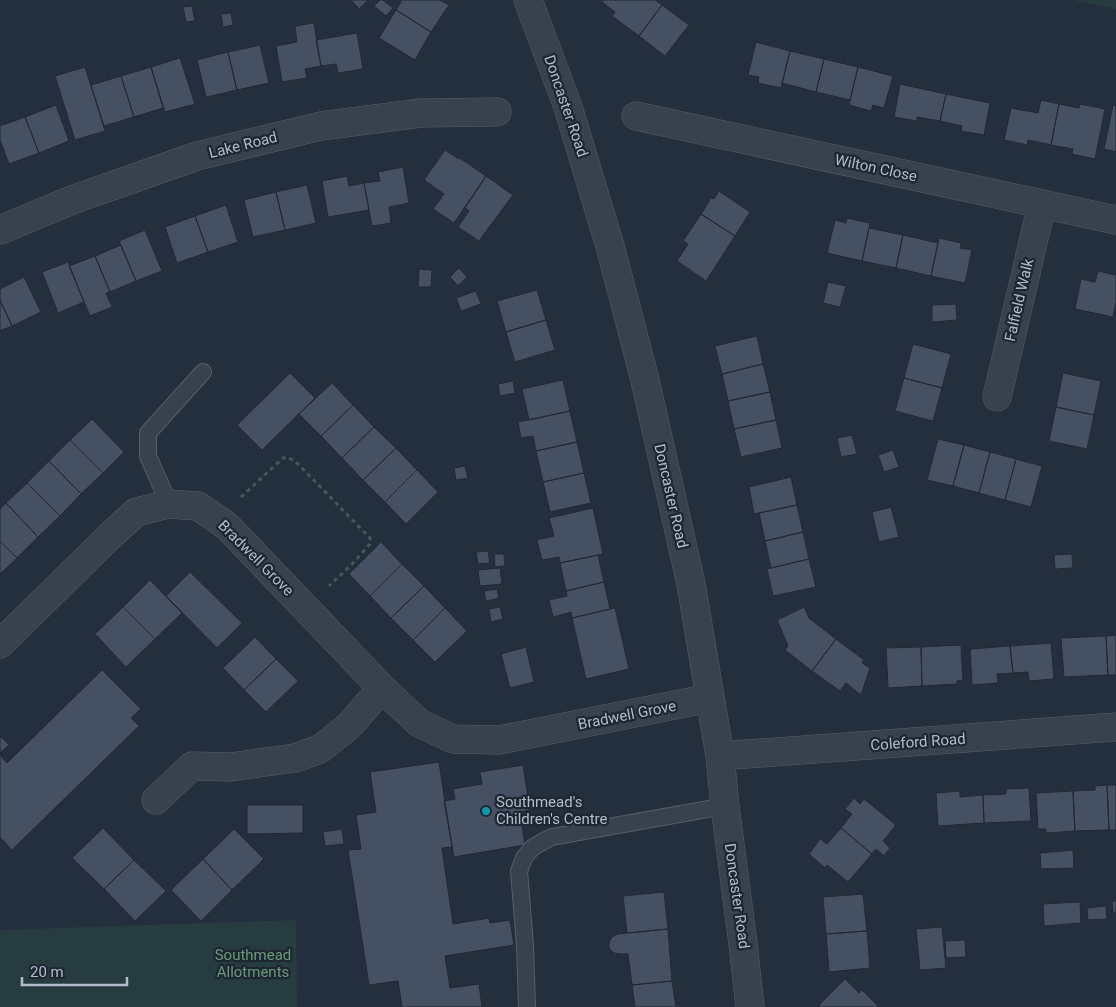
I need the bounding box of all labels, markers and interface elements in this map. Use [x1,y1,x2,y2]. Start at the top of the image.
street label: Doncaster Road [540,53,592,159]
street label: Lake Road [207,128,279,162]
street label: Wilton Close [833,151,919,186]
street label: Falfield Walk [1001,256,1037,343]
street label: Doncaster Road [650,442,692,550]
street label: Bradwell Grove [214,516,298,600]
street label: Bradwell Grove [576,697,678,733]
street label: Coleford Road [870,730,966,754]
place label: Southmead's Children's Centre [496,793,608,828]
marker: Southmead's Children's Centre [480,805,492,817]
street label: Doncaster Road [721,842,753,950]
park label: Southmead Allotments [215,946,291,981]
scale bar [22,954,128,986]
text: 20 m [30,963,64,981]

